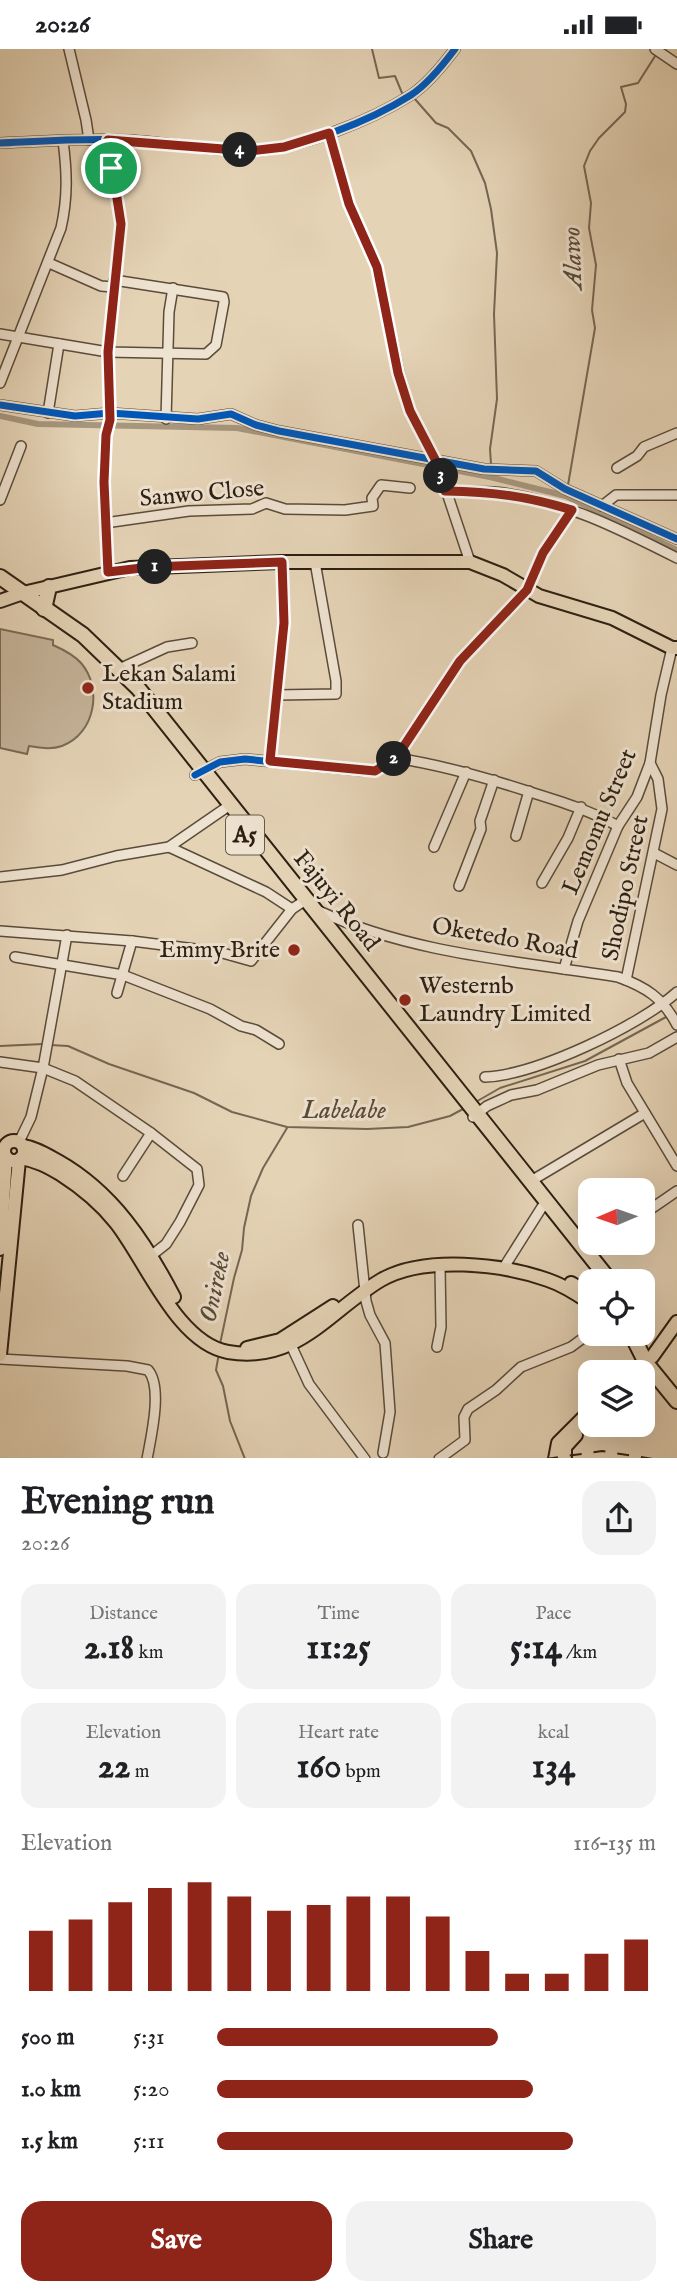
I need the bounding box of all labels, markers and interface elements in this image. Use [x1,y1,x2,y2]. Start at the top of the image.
text: 20:26 [35,8,90,41]
pin: 4 [222,133,258,168]
text: 4 [235,137,244,161]
pin [81,138,141,198]
icon: arrive [92,149,130,187]
water label: Alawo [555,226,591,293]
pin: 3 [424,459,458,493]
text: 3 [437,463,444,487]
street label: Sanwo Close [138,473,266,515]
pin: 1 [138,549,172,585]
text: 1 [151,554,158,578]
place label: Lekan Salami Stadium [102,659,236,718]
marker: Lekan Salami Stadium [80,680,96,696]
pin: 2 [376,741,412,777]
street label: Lemomu Street [555,744,645,900]
text: 2 [389,746,398,770]
street label: Shodipo Street [595,812,657,964]
road number: A5 [226,815,264,855]
street label: Fajuyi Road [286,844,386,958]
street label: Oketedo Road [429,911,581,967]
place label: Emmy Brite [159,935,280,966]
marker: Emmy Brite [286,942,302,958]
place label: Westernb Laundry Limited [419,971,591,1030]
marker: Westernb Laundry Limited [397,992,413,1008]
water label: Labelabe [301,1094,386,1127]
north arrow [578,1178,654,1255]
map controls [578,1178,655,1437]
water label: Onireke [191,1248,239,1325]
button: locate [578,1269,655,1346]
button: layers [578,1360,655,1437]
text: Evening run [21,1479,215,1527]
button: share [582,1481,656,1555]
text: 20:26 [21,1529,70,1558]
text: Distance [89,1602,158,1626]
text: Time [317,1602,360,1626]
text: Pace [536,1602,571,1626]
text: 2.18 [84,1626,134,1671]
text: 11:25 [306,1626,371,1671]
text: 5:14 [510,1626,562,1671]
text: km [134,1641,163,1665]
text: /km [562,1641,597,1665]
text: Elevation [86,1721,161,1745]
text: Heart rate [298,1721,379,1745]
text: kcal [538,1721,569,1745]
text: 22 [98,1745,131,1790]
text: 160 [296,1745,341,1790]
text: 134 [532,1745,575,1790]
text: m [131,1760,149,1784]
text: bpm [341,1760,381,1784]
text: Elevation [21,1829,112,1858]
text: 116–135 m [573,1829,656,1858]
text: 500 m [21,2023,75,2052]
text: 5:31 [133,2023,165,2052]
text: 1.0 km [21,2075,81,2104]
text: 5:20 [133,2075,170,2104]
text: 1.5 km [21,2127,78,2156]
text: 5:11 [133,2127,165,2156]
button: Save [21,2201,332,2281]
button: Share [346,2201,656,2281]

